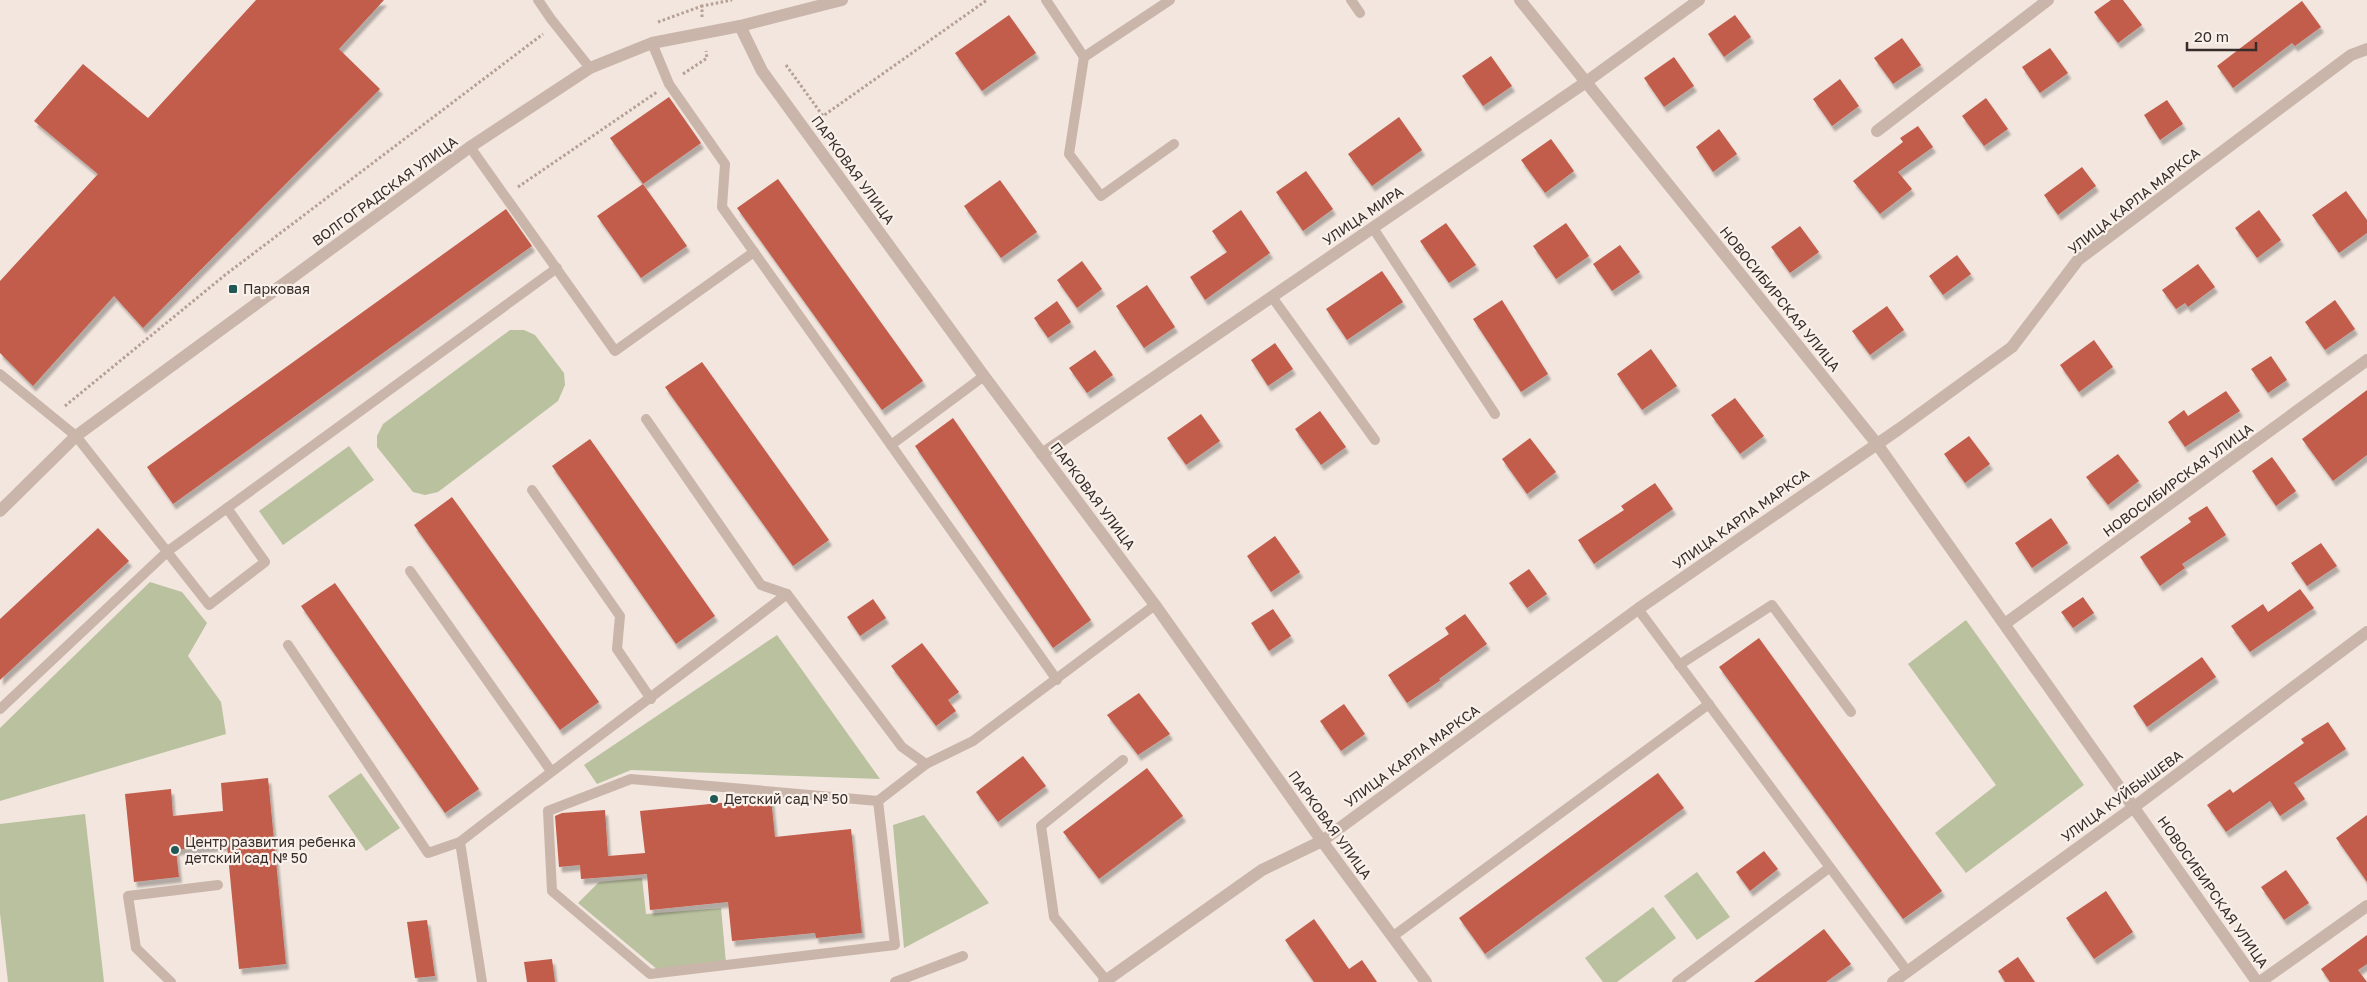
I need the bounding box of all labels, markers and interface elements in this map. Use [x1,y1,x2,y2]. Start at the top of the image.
scale bar [2187,20,2256,52]
text: 20 m [2194,27,2229,45]
street label: ПАРКОВАЯ УЛИЦА [808,112,899,228]
street label: ВОЛГОГРАДСКАЯ УЛИЦА [309,132,461,249]
street label: УЛИЦА КАРЛА МАРКСА [2064,143,2204,257]
street label: УЛИЦА МИРА [1319,182,1407,249]
street label: НОВОСИБИРСКАЯ УЛИЦА [1717,223,1845,375]
place label: Парковая [243,280,310,297]
marker: Парковая [227,283,239,295]
street label: НОВОСИБИРСКАЯ УЛИЦА [2099,419,2257,540]
street label: ПАРКОВАЯ УЛИЦА [1047,439,1140,553]
street label: УЛИЦА КАРЛА МАРКСА [1669,465,1813,572]
street label: УЛИЦА КАРЛА МАРКСА [1341,701,1483,810]
street label: УЛИЦА КУЙБЫШЕВА [2058,746,2186,845]
street label: ПАРКОВАЯ УЛИЦА [1285,767,1376,883]
place label: Детский сад № 50 [724,790,848,807]
marker: Детский сад № 50 [708,793,720,805]
street label: НОВОСИБИРСКАЯ УЛИЦА [2154,812,2273,971]
place label: Центр развития ребенка детский сад № 50 [185,833,356,866]
marker: Центр развития ребенка детский сад № 50 [169,844,181,856]

